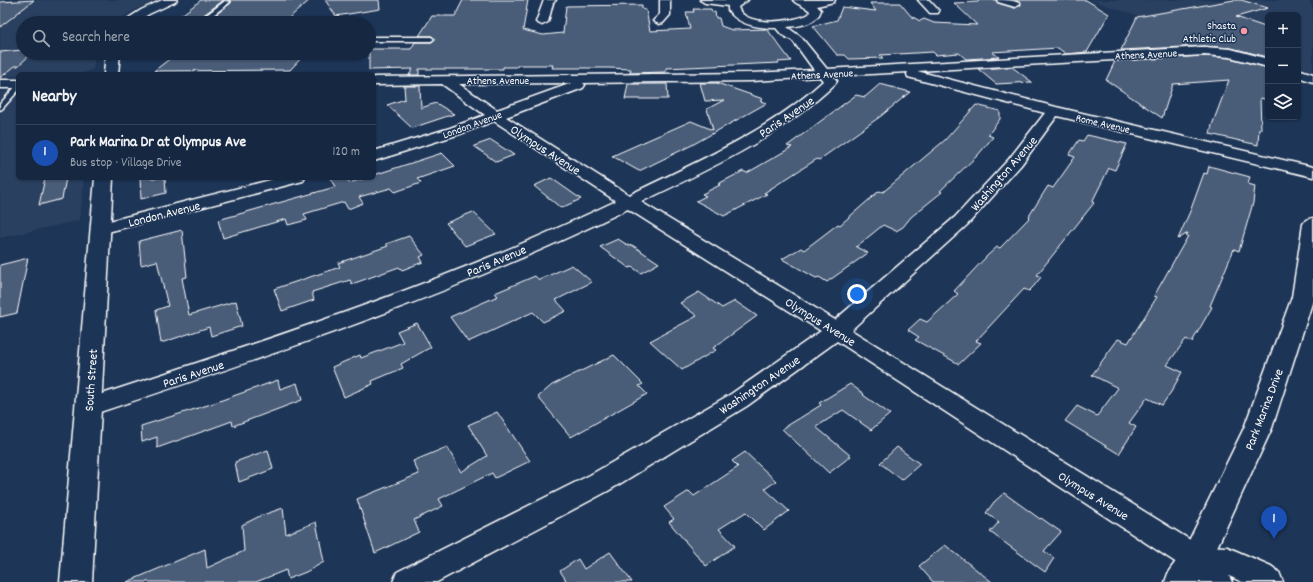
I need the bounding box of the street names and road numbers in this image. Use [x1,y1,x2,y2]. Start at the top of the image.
street label: Athens Avenue [1115,46,1178,66]
street label: Athens Avenue [791,66,854,86]
street label: Athens Avenue [467,74,529,90]
street label: Paris Avenue [756,92,819,144]
street label: London Avenue [441,108,505,144]
street label: Rome Avenue [1074,111,1131,139]
street label: Olympus Avenue [506,121,584,181]
street label: Washington Avenue [967,133,1043,216]
street label: London Avenue [127,197,203,234]
street label: Paris Avenue [464,241,530,283]
street label: Olympus Avenue [781,294,859,353]
street label: South Street [81,348,104,412]
street label: Washington Avenue [716,352,805,420]
street label: Paris Avenue [161,356,227,394]
street label: Park Marina Drive [1241,366,1290,454]
street label: Olympus Avenue [1054,468,1132,527]

